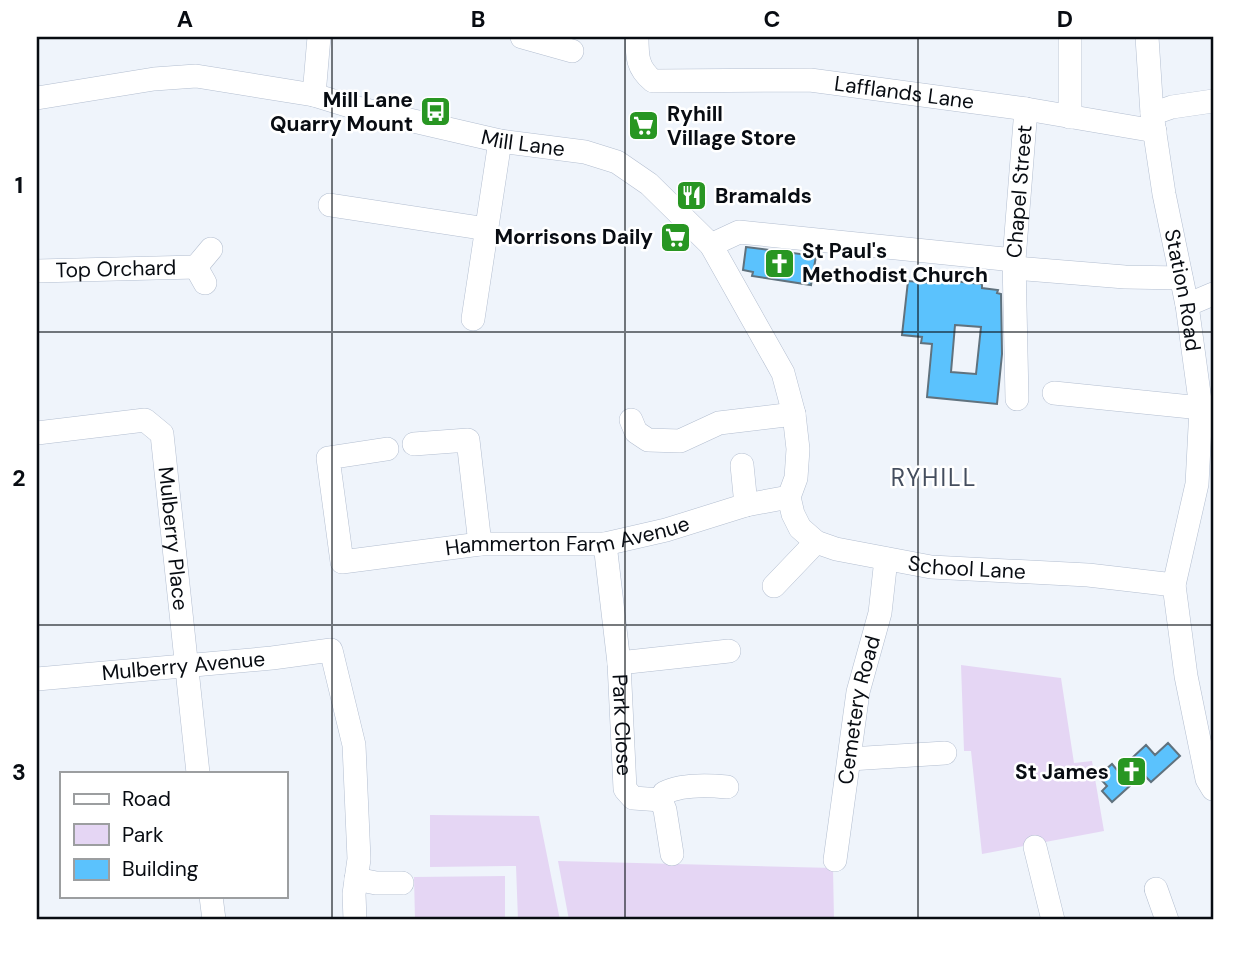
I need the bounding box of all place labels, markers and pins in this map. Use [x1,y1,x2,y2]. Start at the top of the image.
place label: Mill Lane Quarry Mount [270,86,413,138]
bus stop icon: Mill Lane Quarry Mount [419,95,453,129]
place label: Ryhill Village Store [667,100,796,152]
supermarket icon: Ryhill Village Store [627,109,661,143]
restaurant icon: Bramalds [675,179,709,213]
place label: Bramalds [715,182,812,210]
supermarket icon: Morrisons Daily [659,220,693,254]
place label: Morrisons Daily [494,223,653,251]
place label: St Paul's Methodist Church [802,237,988,289]
church icon: St Paul's Methodist Church [762,246,796,280]
church icon: St James [1115,755,1149,789]
place label: St James [1015,758,1109,786]

